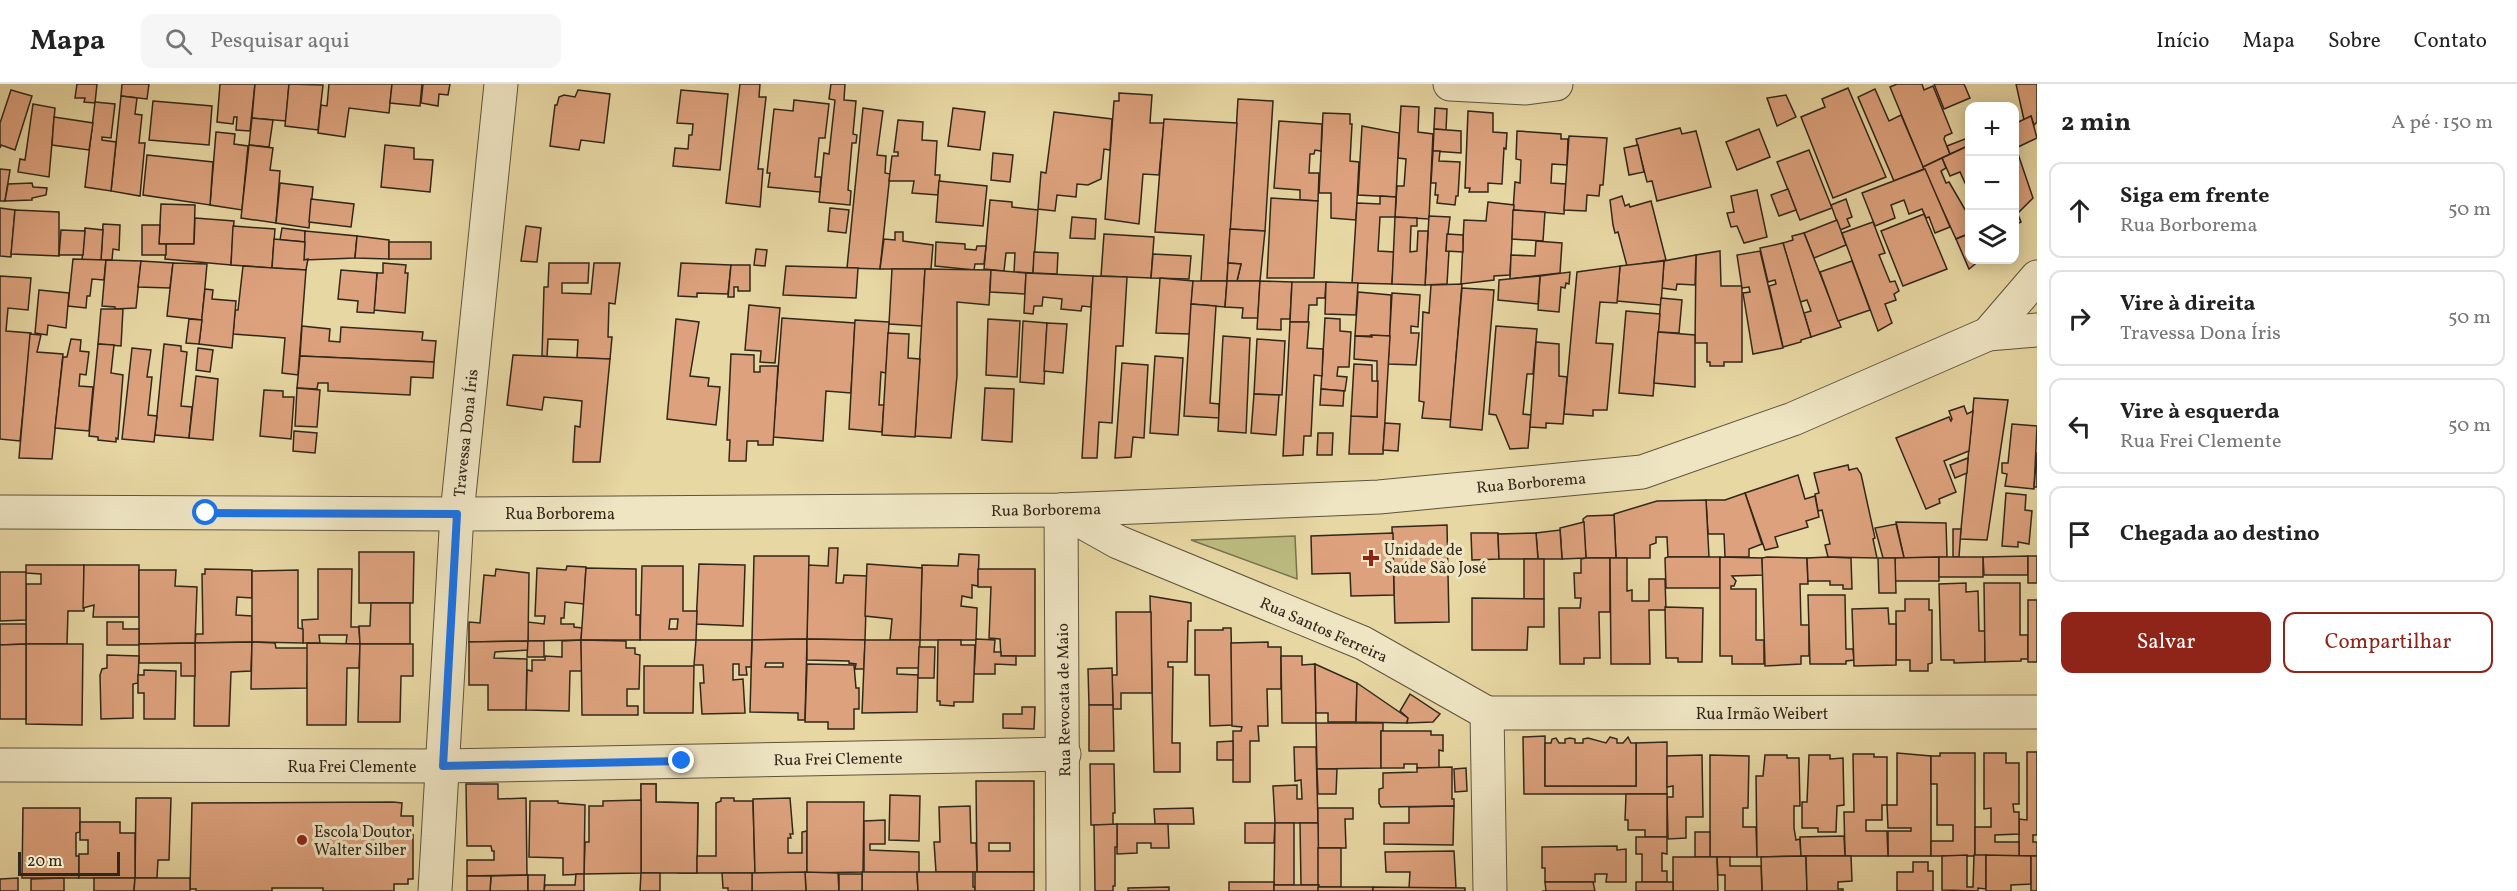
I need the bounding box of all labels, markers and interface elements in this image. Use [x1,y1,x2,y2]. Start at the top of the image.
search box [141,14,561,68]
text: Mapa [30,22,105,61]
icon: search [162,25,195,58]
text: Pesquisar aqui [210,26,350,57]
text: Início [2156,27,2209,56]
text: Mapa [2242,27,2295,56]
text: Sobre [2328,27,2381,56]
text: Contato [2414,27,2487,56]
map controls [1965,102,2019,264]
button: + [1965,102,2019,156]
text: 2 min [2061,105,2131,141]
text: A pé · 150 m [2391,109,2493,137]
button: − [1965,156,2019,210]
text: Siga em frente [2120,181,2270,212]
icon: ahead [2063,194,2096,227]
text: 50 m [2448,196,2491,224]
button: layers [1965,210,2019,264]
text: Rua Borborema [2120,212,2258,240]
text: Vire à direita [2120,289,2256,320]
icon: right [2063,302,2096,335]
text: 50 m [2448,304,2491,332]
text: Travessa Dona Íris [2120,320,2281,348]
street label: Travessa Dona Íris [449,368,485,498]
text: Vire à esquerda [2120,397,2280,428]
icon: left [2063,410,2096,443]
text: 50 m [2448,412,2491,440]
text: Rua Frei Clemente [2120,428,2281,456]
street label: Rua Borborema [1475,468,1587,500]
route start [192,499,218,525]
street label: Rua Borborema [991,499,1101,523]
street label: Rua Borborema [505,504,615,526]
icon: arrive [2063,518,2096,551]
text: Chegada ao destino [2120,519,2320,550]
place label: Unidade de Saúde São José [1384,540,1486,580]
marker: Unidade de Saúde São José [1362,549,1380,567]
street label: Rua Santos Ferreira [1256,593,1391,669]
button: Salvar [2061,612,2271,673]
button: Compartilhar [2283,612,2493,673]
street label: Rua Revocata de Maio [1053,623,1077,777]
street label: Rua Irmão Weibert [1696,704,1829,726]
route end [668,747,694,773]
street label: Rua Frei Clemente [773,748,903,772]
street label: Rua Frei Clemente [287,757,417,779]
place label: Escola Doutor Walter Silber [314,822,412,862]
marker: Escola Doutor Walter Silber [295,833,309,847]
scale bar [18,849,120,876]
text: 20 m [27,851,62,873]

